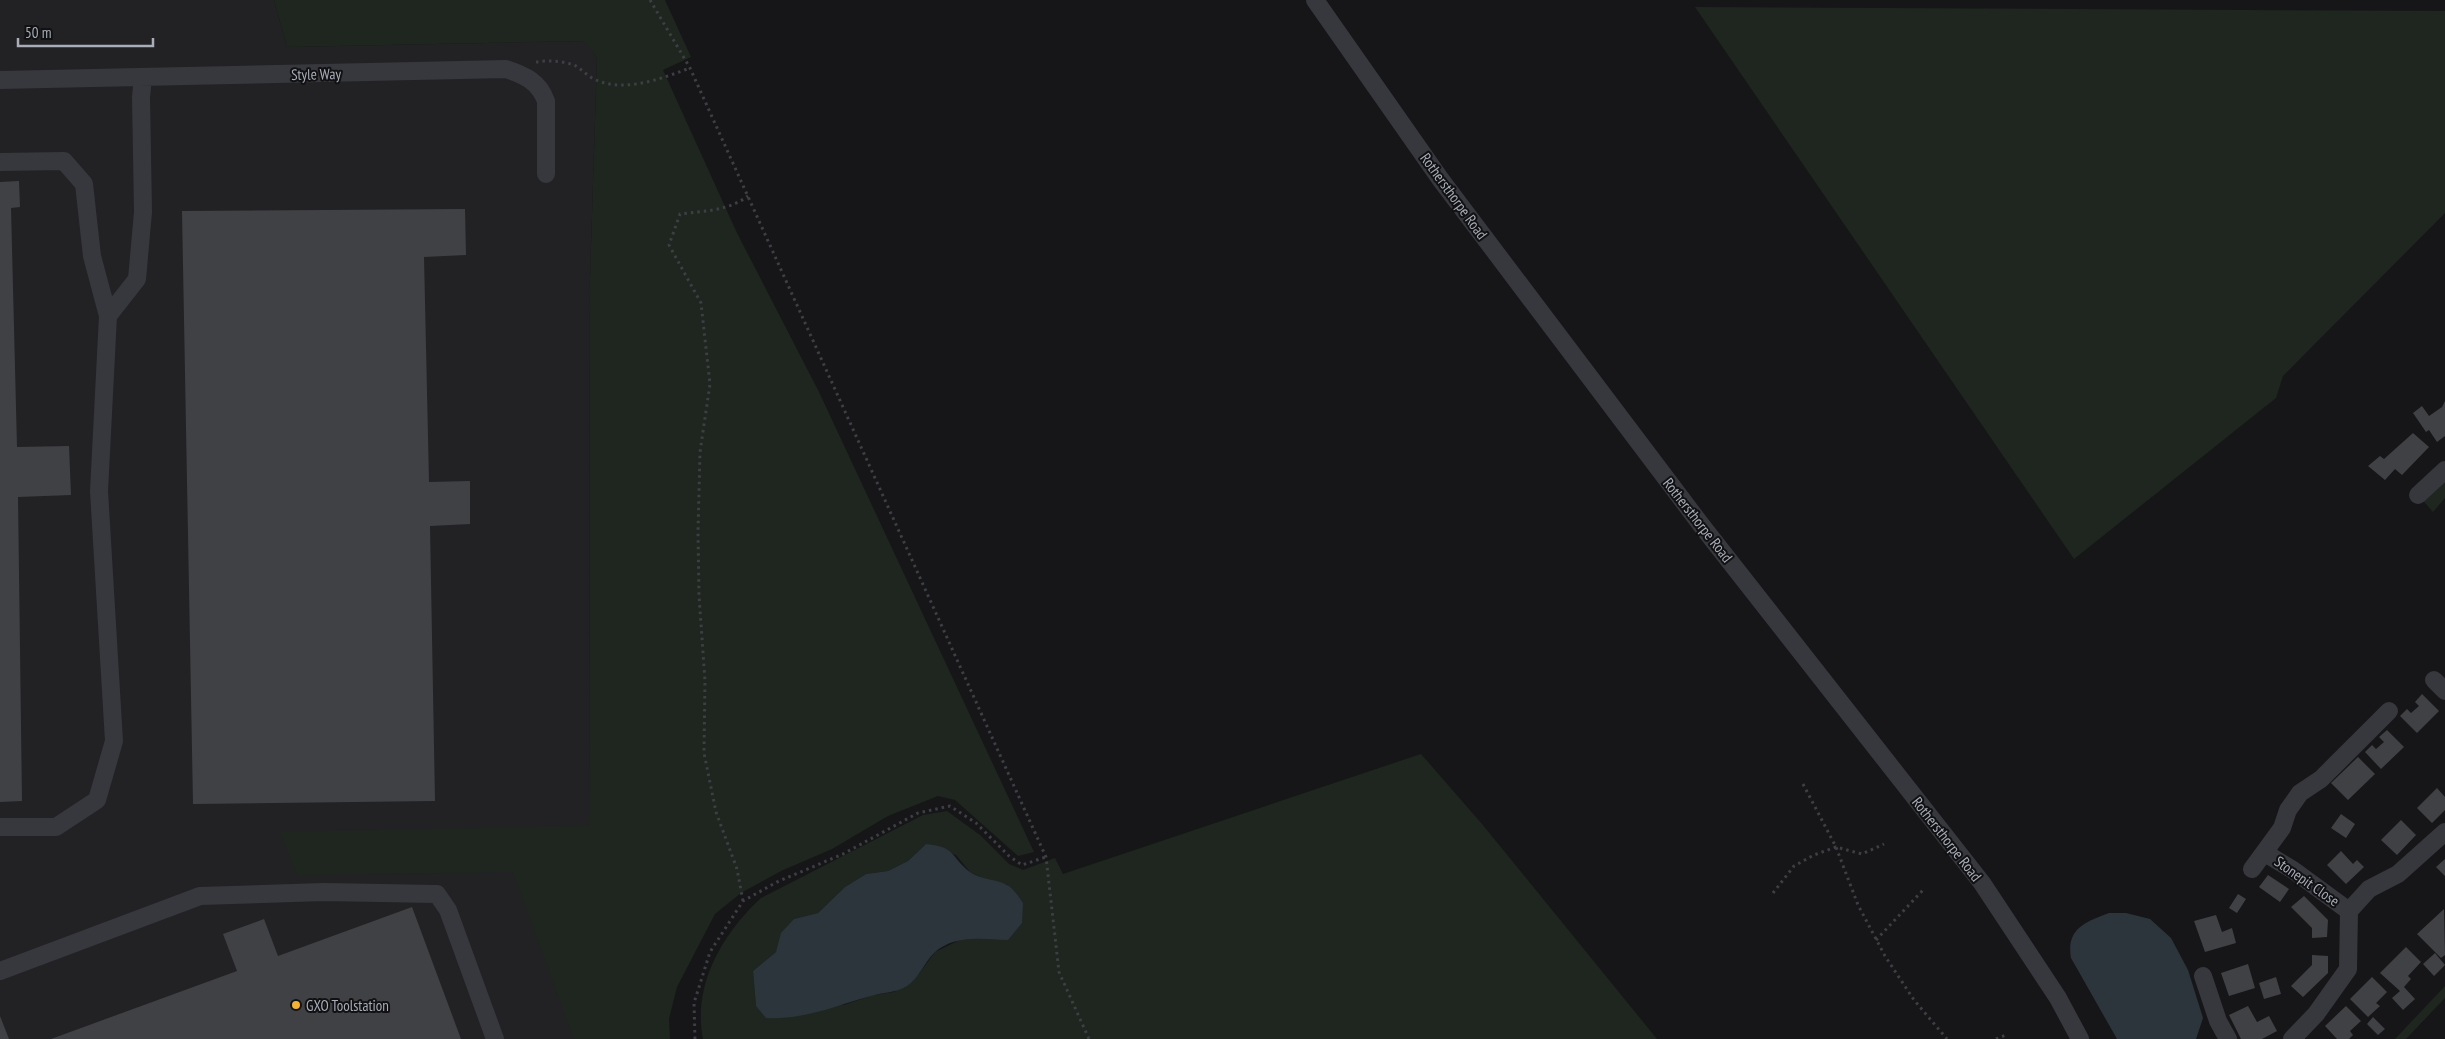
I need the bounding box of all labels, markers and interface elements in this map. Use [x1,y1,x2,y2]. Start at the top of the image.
scale bar [18,15,152,47]
text: 50 m [25,23,51,42]
street label: Style Way [291,64,341,84]
street label: Rothersthorpe Road [1416,149,1492,243]
street label: Rothersthorpe Road [1659,474,1737,566]
street label: Rothersthorpe Road [1908,793,1986,885]
street label: Stonepit Close [2271,852,2343,910]
place label: GXO Toolstation [306,996,389,1015]
marker: GXO Toolstation [290,999,302,1011]

